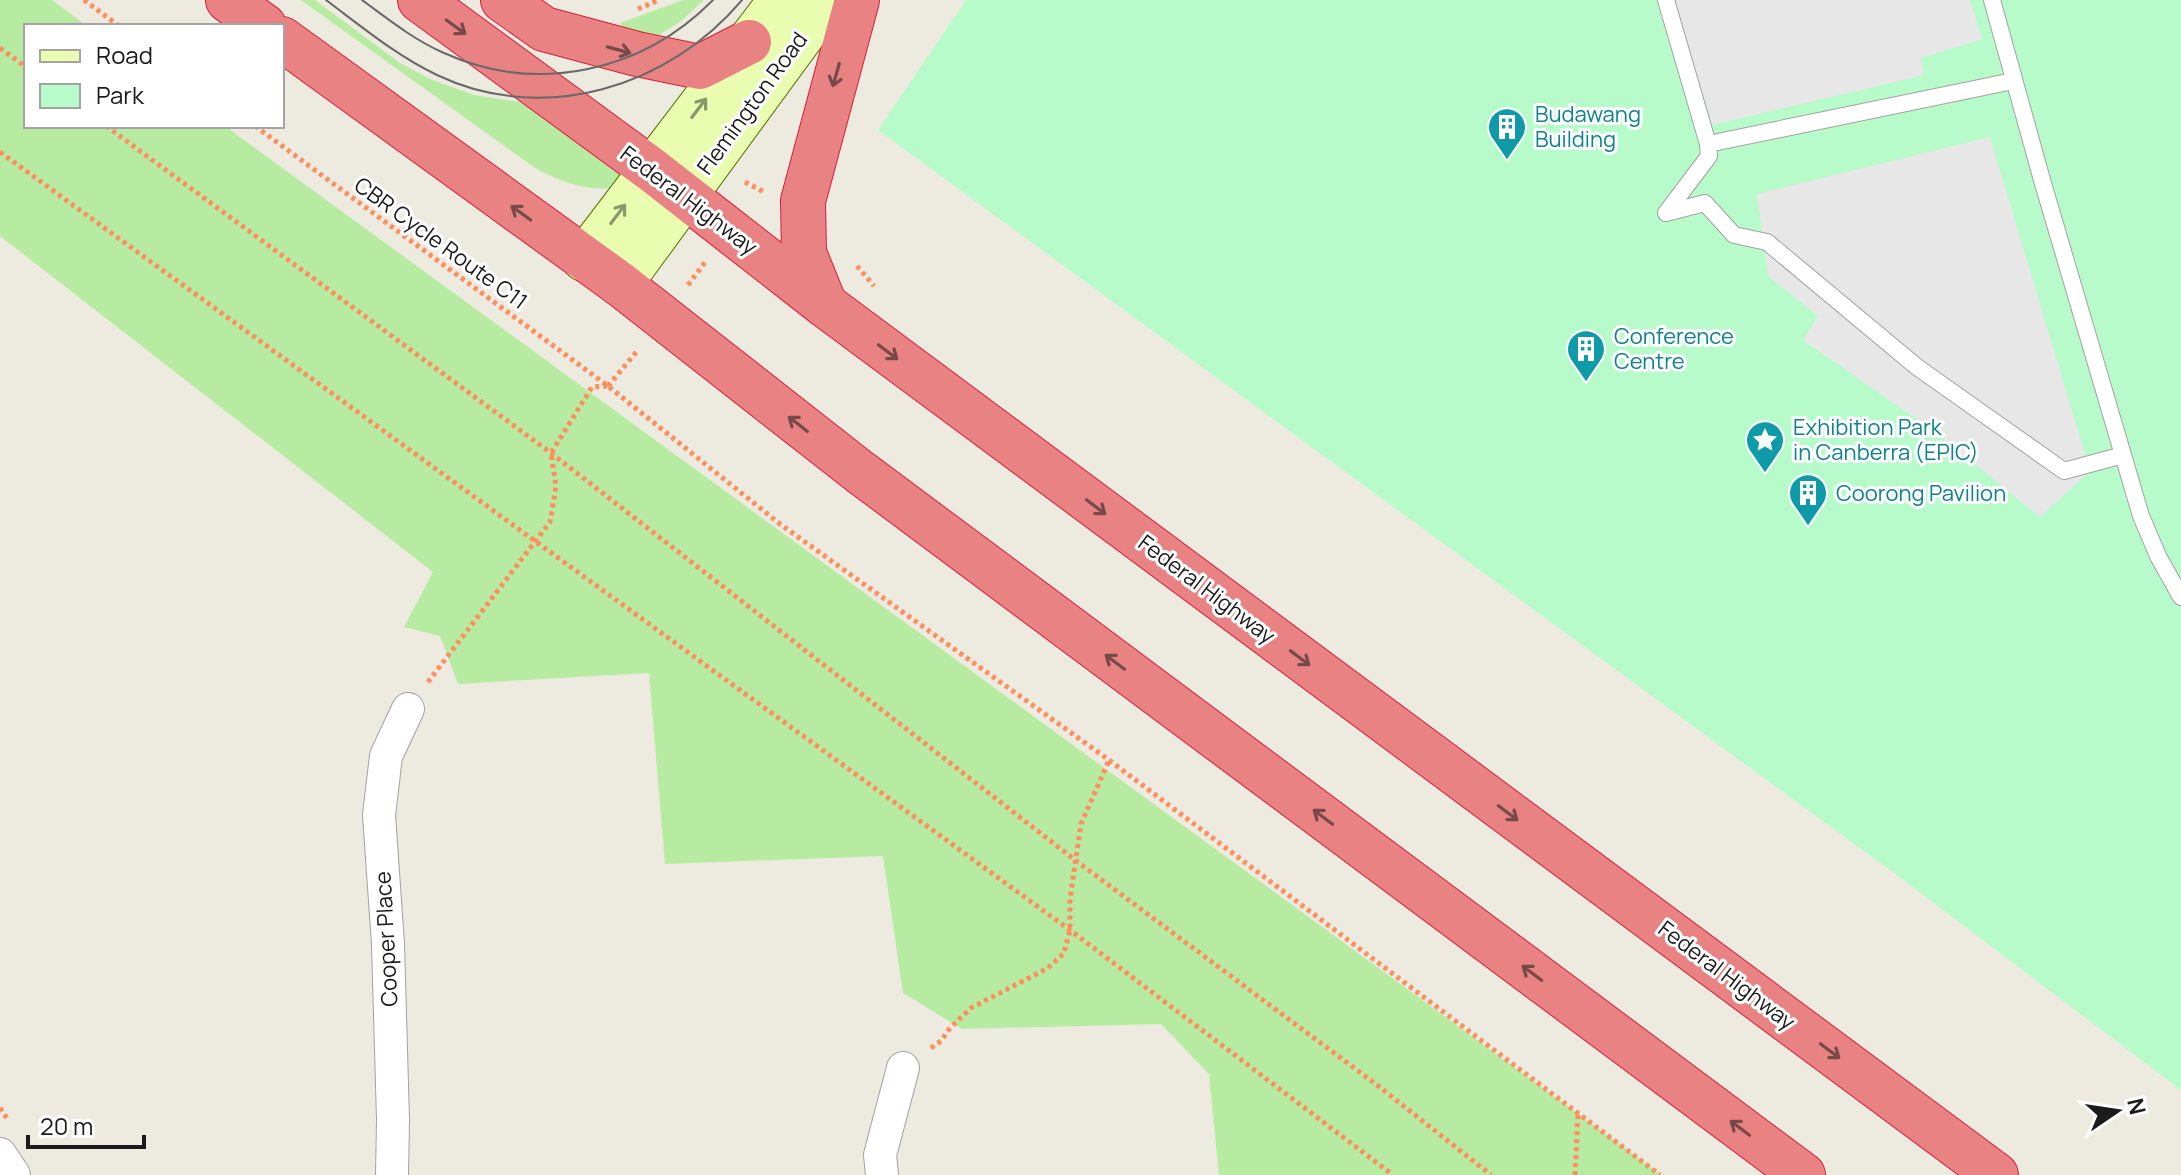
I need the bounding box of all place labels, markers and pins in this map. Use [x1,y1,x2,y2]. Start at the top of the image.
place label: Budawang Building [1535,99,1641,154]
building icon: Budawang Building [1486,106,1528,161]
place label: Conference Centre [1614,321,1734,376]
building icon: Conference Centre [1565,328,1607,383]
place label: Exhibition Park in Canberra (EPIC) [1793,412,1979,467]
place icon: Exhibition Park in Canberra (EPIC) [1744,419,1786,474]
building icon: Coorong Pavilion [1787,472,1829,527]
place label: Coorong Pavilion [1836,478,2006,508]

